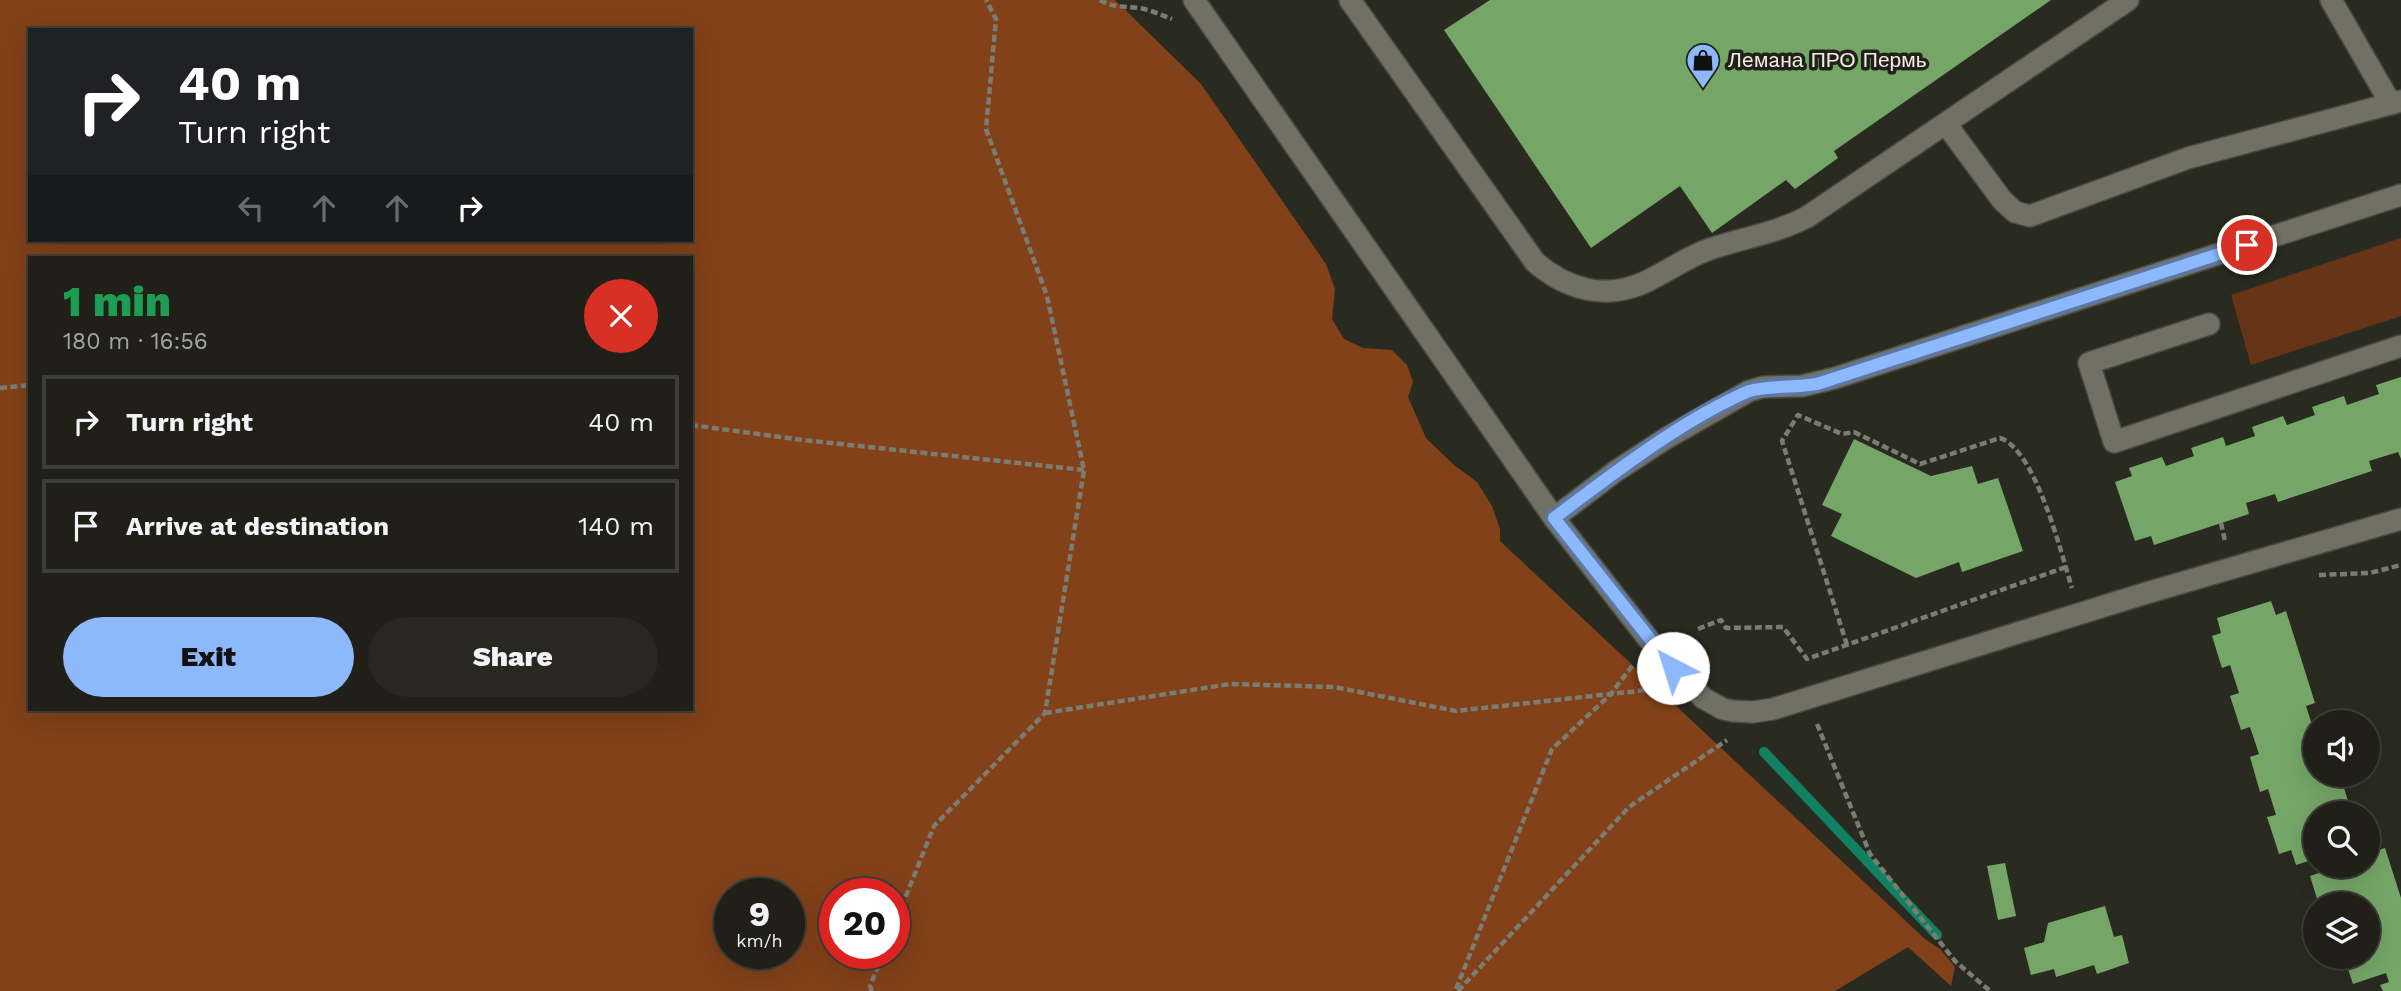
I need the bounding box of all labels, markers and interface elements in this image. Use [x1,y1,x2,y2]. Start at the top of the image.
shop icon: Лeмaна ПРО Пермь [1684,41,1722,90]
place label: Лeмaна ПРО Пермь [1728,47,1927,72]
text: 40 m [178,54,301,112]
icon: right [63,56,154,147]
text: Turn right [178,113,330,151]
icon: left [232,189,270,227]
icon: ahead [305,189,343,227]
icon: ahead [378,189,416,227]
icon: right [451,189,489,227]
pin [2217,215,2277,275]
icon: arrive [2228,226,2266,264]
text: 1 min [63,277,171,326]
button: close [584,279,658,353]
text: 180 m · 16:56 [63,328,208,355]
icon: right [67,403,105,441]
text: Turn right [126,407,253,437]
text: 40 m [588,407,654,437]
icon: arrive [67,507,105,545]
text: Arrive at destination [126,511,389,541]
text: 140 m [578,511,654,541]
button: Exit [63,617,354,697]
button: Share [368,617,658,697]
position arrow [1636,631,1710,705]
map controls [2303,710,2380,969]
button: sound [2303,710,2380,787]
button: search [2303,801,2380,878]
speed limit sign: 20 [819,878,910,969]
button: layers [2303,892,2380,969]
text: 9 [749,893,770,935]
text: km/h [736,930,783,951]

